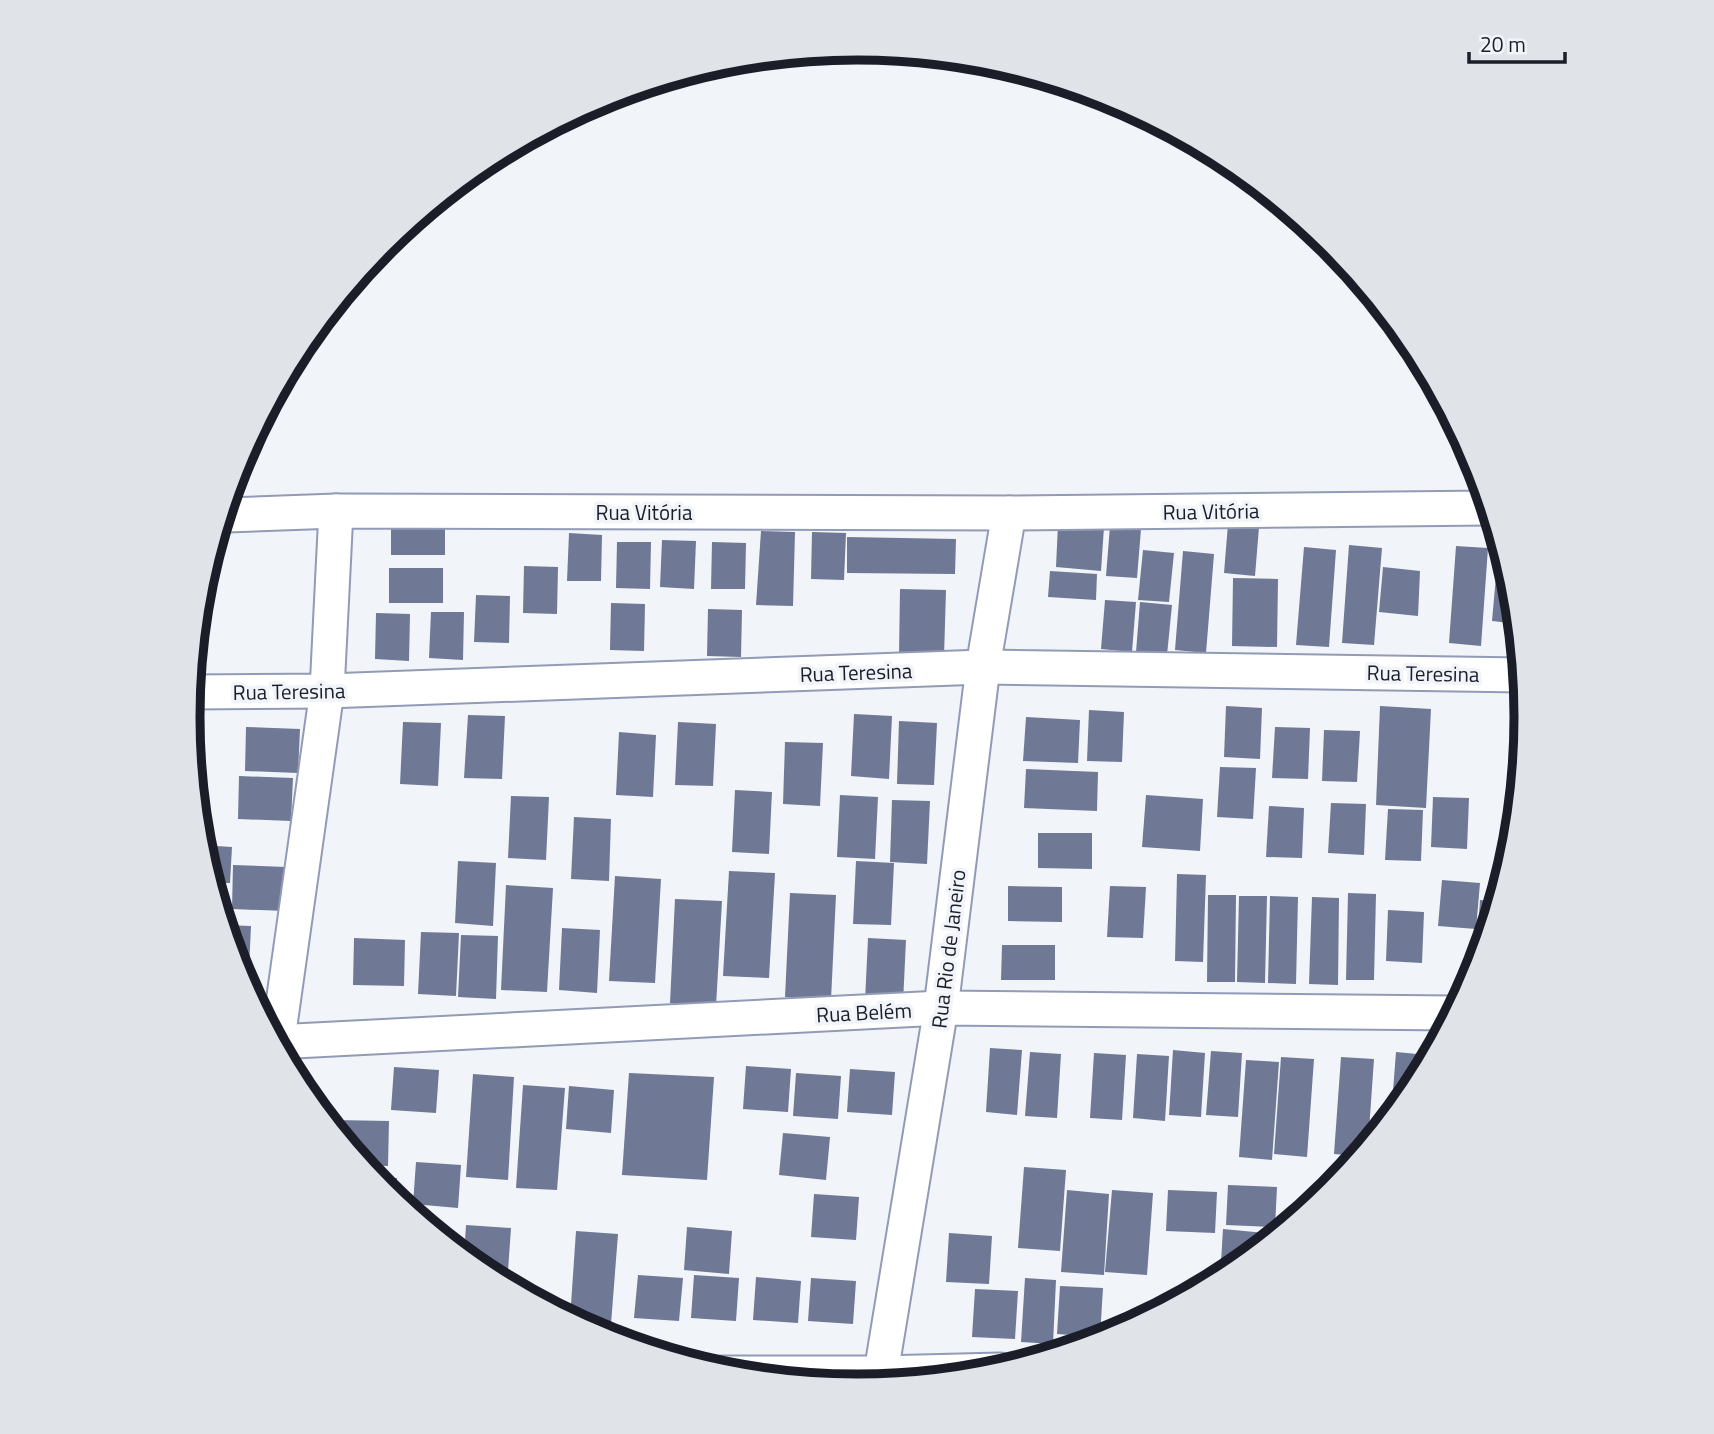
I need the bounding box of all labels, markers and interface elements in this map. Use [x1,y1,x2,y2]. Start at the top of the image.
scale bar [1469,21,1565,65]
text: 20 m [1480,28,1526,60]
street label: Rua Vitória [1162,494,1260,528]
street label: Rua Vitória [596,496,693,528]
street label: Rua Teresina [799,654,913,690]
street label: Rua Teresina [1366,656,1480,690]
street label: Rua Teresina [232,674,346,708]
street label: Rua Rio de Janeiro [922,868,974,1030]
street label: Rua Belém [815,994,913,1030]

